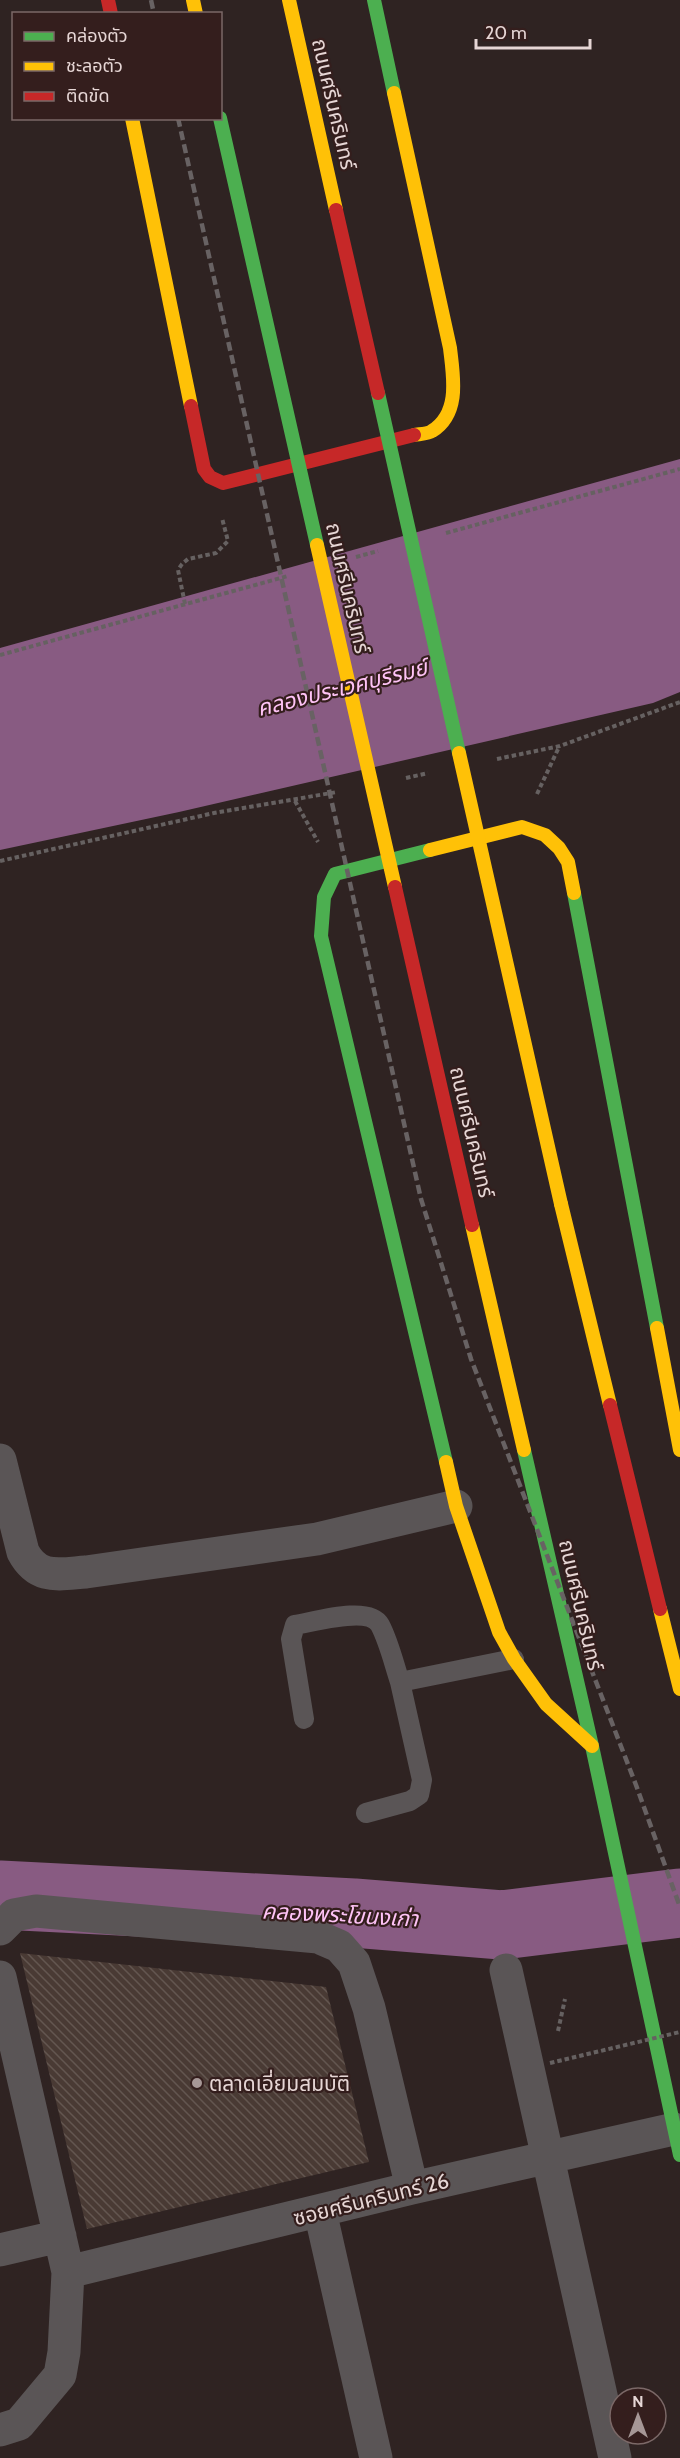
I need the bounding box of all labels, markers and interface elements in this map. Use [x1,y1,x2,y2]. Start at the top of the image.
legend [12,12,222,120]
scale bar [476,12,590,50]
text: 20 m [485,22,527,44]
text: คล่องตัว [66,25,128,47]
street label: ถนนศรีนครินทร์ [307,36,361,173]
text: ชะลอตัว [66,55,123,77]
text: ติดขัด [66,85,109,107]
street label: ถนนศรีนครินทร์ [321,520,375,657]
water label: คลองประเวศบุรีรมย์ [254,653,434,722]
street label: ถนนศรีนครินทร์ [445,1064,499,1201]
street label: ถนนศรีนครินทร์ [554,1537,608,1674]
water label: คลองพระโขนงเก่า [261,1897,420,1933]
place label: ตลาดเอี่ยมสมบัติ [209,2069,350,2096]
marker: ตลาดเอี่ยมสมบัติ [190,2076,204,2090]
street label: ซอยศรีนครินทร์ 26 [291,2168,451,2230]
north arrow [608,2386,668,2446]
text: N [632,2392,644,2411]

